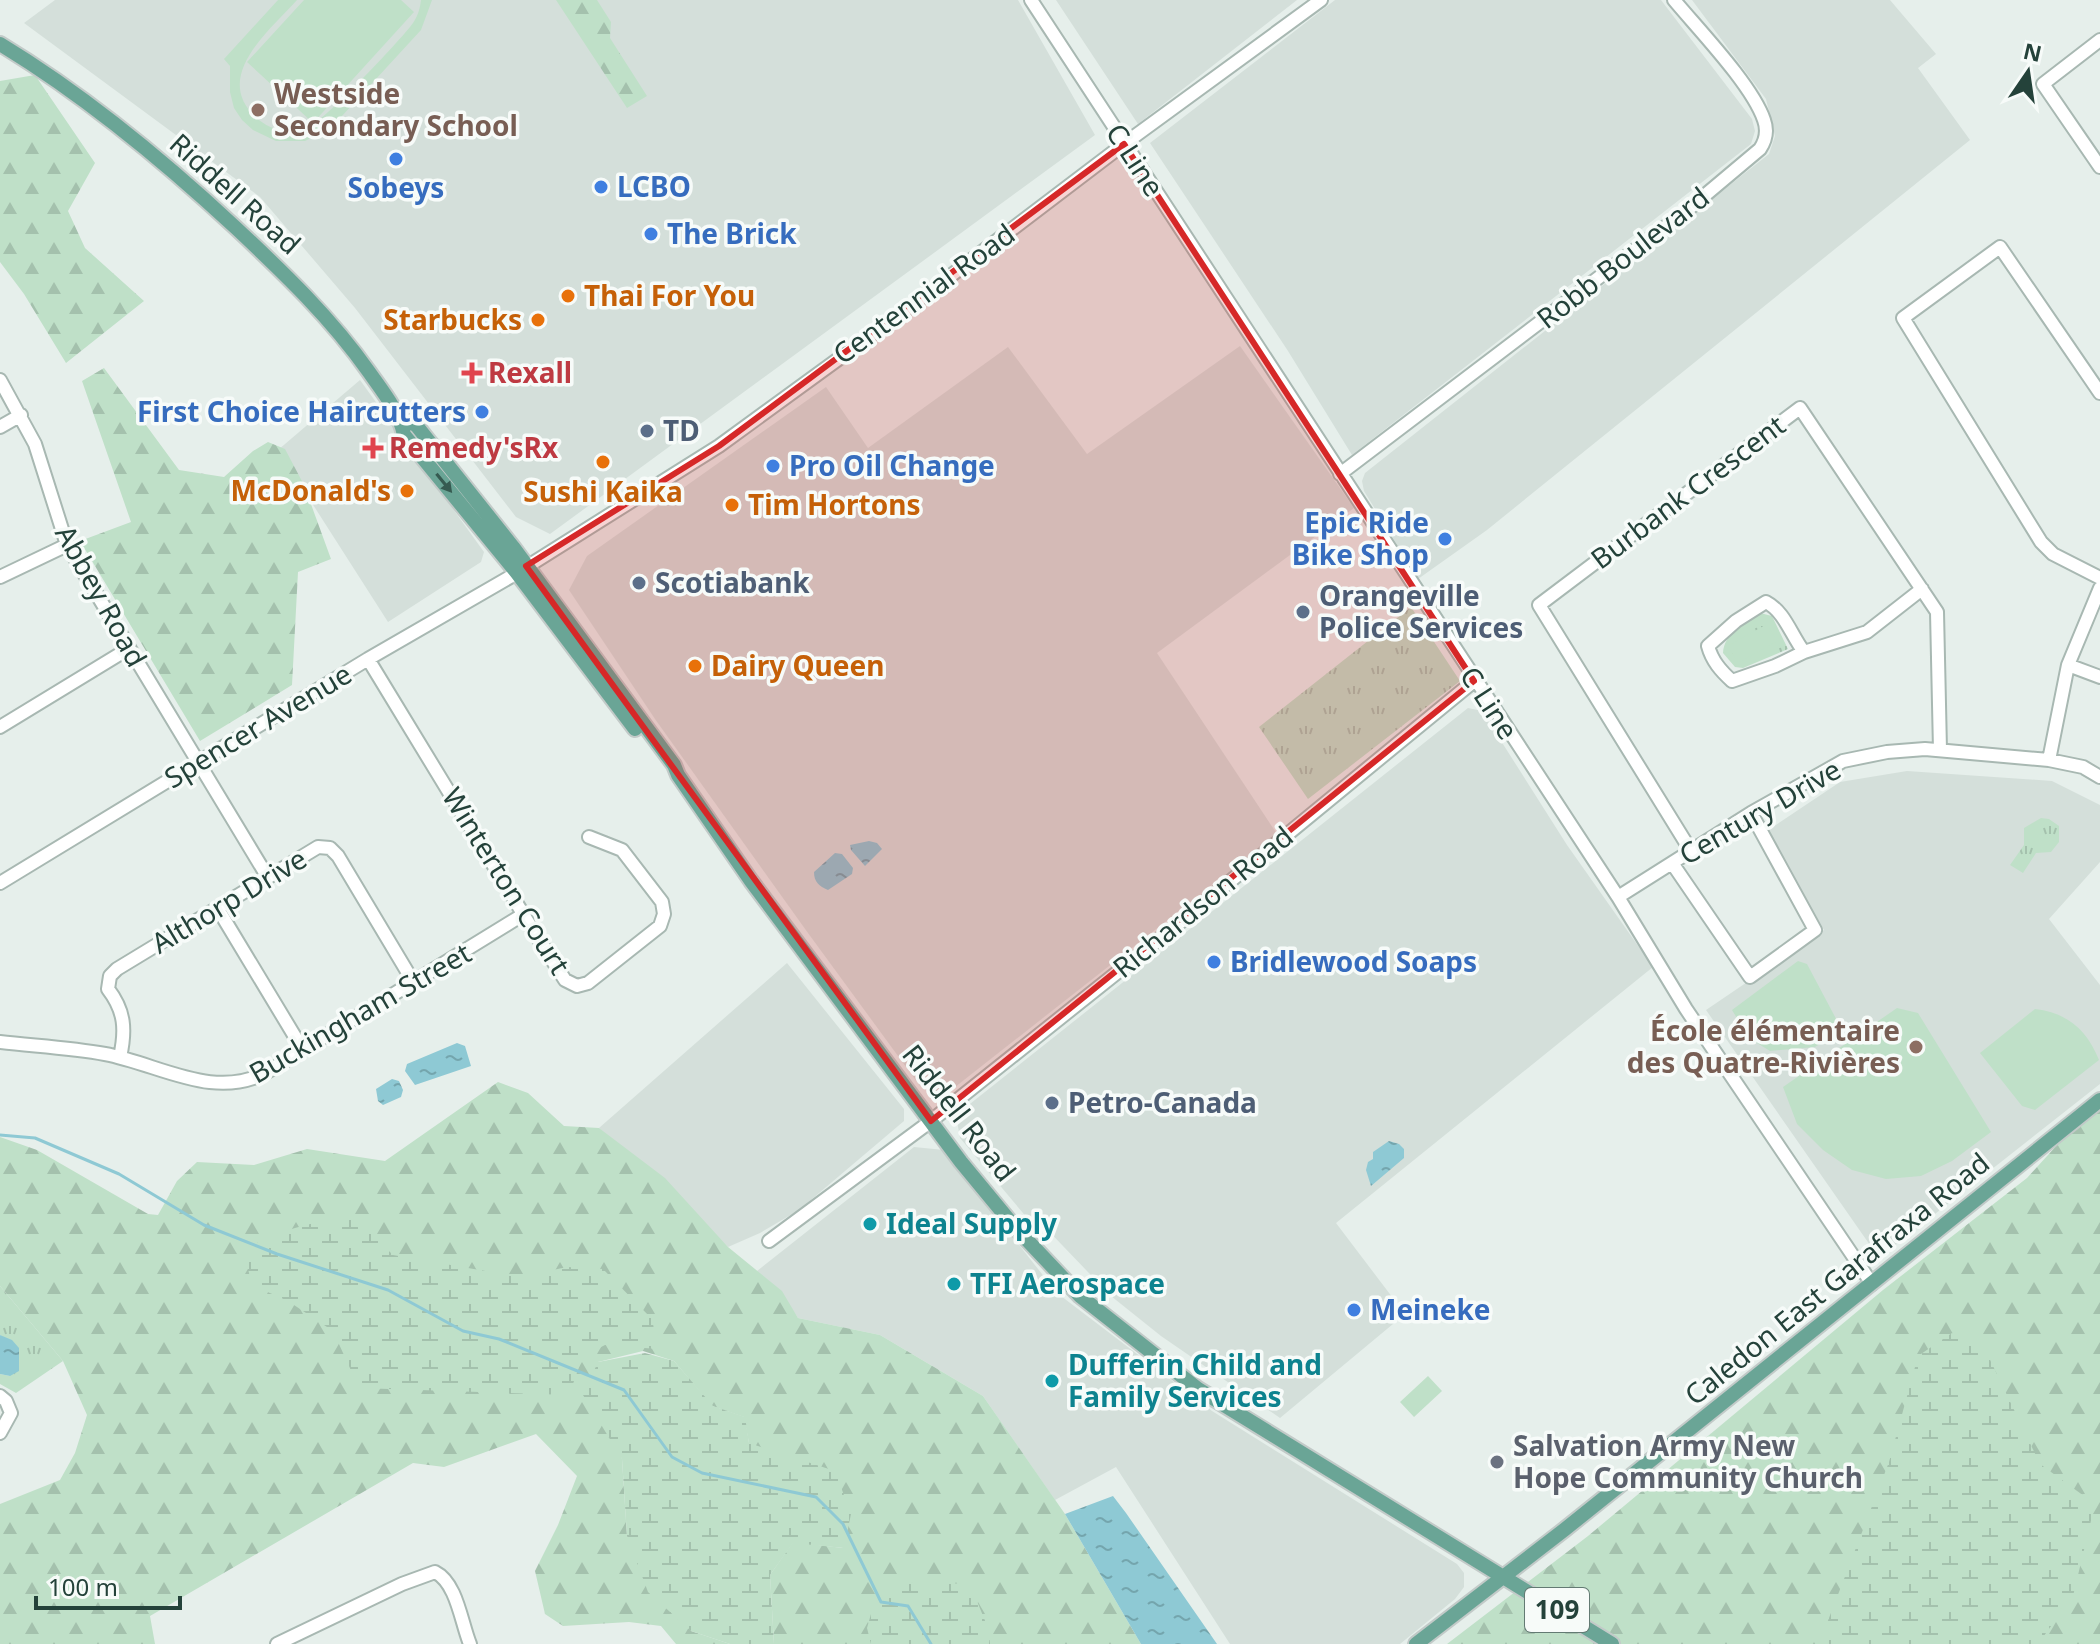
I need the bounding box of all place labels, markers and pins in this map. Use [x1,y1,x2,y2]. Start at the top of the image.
place label: Westside Secondary School [274,74,518,144]
marker: Westside Secondary School [249,101,267,119]
marker: Sobeys [387,150,405,168]
place label: LCBO [617,167,691,205]
place label: Sobeys [348,168,444,206]
marker: LCBO [592,178,610,196]
place label: The Brick [667,214,797,252]
marker: The Brick [642,225,660,243]
place label: Thai For You [584,276,755,314]
marker: Thai For You [559,287,577,305]
place label: Starbucks [383,300,522,338]
marker: Starbucks [529,311,547,329]
place label: Rexall [488,353,572,391]
marker: Rexall [463,364,481,382]
place label: First Choice Haircutters [137,392,466,430]
marker: First Choice Haircutters [473,403,491,421]
place label: TD [663,411,700,449]
marker: TD [638,422,656,440]
place label: Remedy'sRx [389,428,559,466]
marker: Remedy'sRx [364,439,382,457]
place label: Pro Oil Change [789,446,995,484]
marker: Sushi Kaika [594,453,612,471]
marker: Pro Oil Change [764,457,782,475]
place label: McDonald's [230,471,391,509]
place label: Sushi Kaika [523,472,683,510]
marker: McDonald's [398,482,416,500]
place label: Tim Hortons [748,485,920,523]
marker: Tim Hortons [723,496,741,514]
place label: Epic Ride Bike Shop [1292,503,1429,573]
marker: Epic Ride Bike Shop [1436,530,1454,548]
place label: Scotiabank [655,563,810,601]
marker: Scotiabank [630,574,648,592]
place label: Orangeville Police Services [1319,576,1523,646]
marker: Orangeville Police Services [1294,603,1312,621]
place label: Dairy Queen [711,646,884,684]
marker: Dairy Queen [686,657,704,675]
place label: Bridlewood Soaps [1230,942,1477,980]
marker: Bridlewood Soaps [1205,953,1223,971]
place label: École élémentaire des Quatre-Rivières [1627,1011,1900,1081]
marker: École élémentaire des Quatre-Rivières [1907,1038,1925,1056]
place label: Petro-Canada [1068,1083,1257,1121]
marker: Petro-Canada [1043,1094,1061,1112]
place label: Ideal Supply [886,1204,1057,1242]
marker: Ideal Supply [861,1215,879,1233]
place label: TFI Aerospace [970,1264,1165,1302]
marker: TFI Aerospace [945,1275,963,1293]
place label: Meineke [1370,1290,1491,1328]
marker: Meineke [1345,1301,1363,1319]
place label: Dufferin Child and Family Services [1068,1345,1322,1415]
marker: Dufferin Child and Family Services [1043,1372,1061,1390]
place label: Salvation Army New Hope Community Church [1513,1426,1863,1496]
marker: Salvation Army New Hope Community Church [1488,1453,1506,1471]

